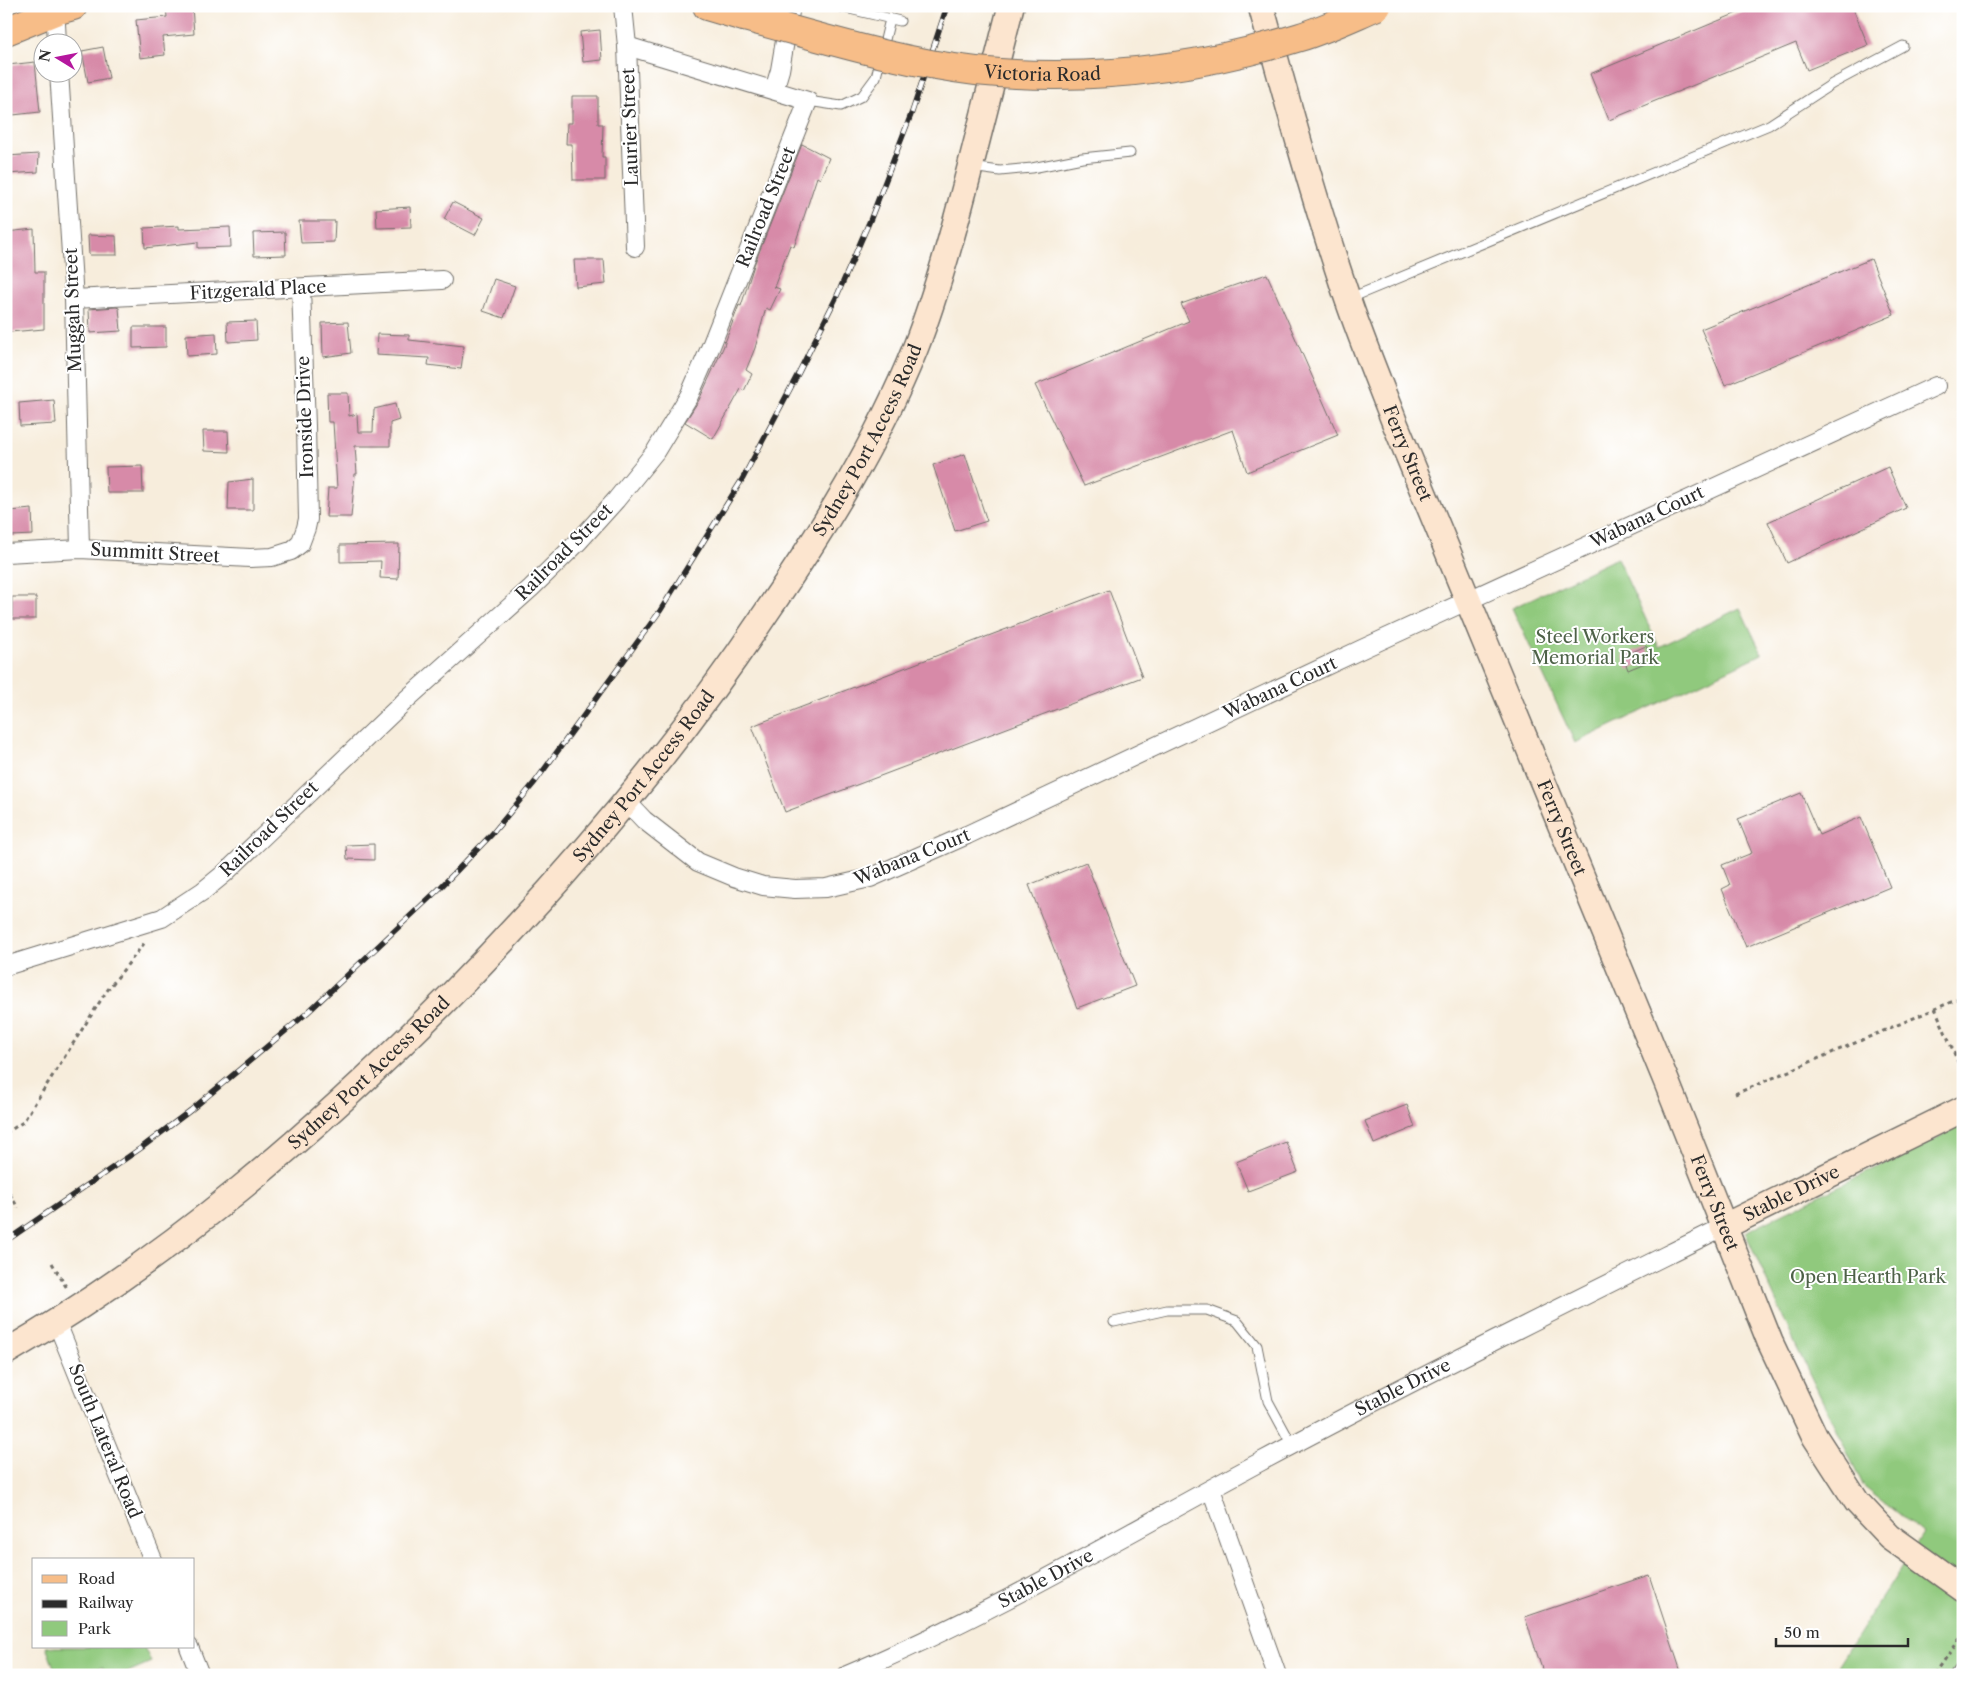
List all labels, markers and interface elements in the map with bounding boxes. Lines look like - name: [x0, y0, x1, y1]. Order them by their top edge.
- north arrow: [32, 32, 82, 82]
- text: N: [35, 48, 55, 63]
- street label: Victoria Road: [982, 61, 1102, 86]
- street label: Laurier Street: [617, 67, 643, 187]
- street label: Railroad Street: [732, 143, 800, 271]
- street label: Muggah Street: [60, 247, 86, 373]
- street label: Fitzgerald Place: [189, 275, 327, 305]
- street label: Sydney Port Access Road: [808, 341, 927, 540]
- street label: Ironside Drive: [292, 355, 318, 479]
- street label: Ferry Street: [1378, 402, 1437, 505]
- street label: Wabana Court: [1586, 481, 1708, 553]
- street label: Railroad Street: [511, 498, 618, 605]
- street label: Summitt Street: [90, 539, 221, 567]
- park label: Steel Workers Memorial Park: [1531, 626, 1660, 669]
- street label: Wabana Court: [1219, 652, 1341, 724]
- street label: Sydney Port Access Road: [568, 686, 719, 867]
- street label: Railroad Street: [215, 776, 323, 881]
- street label: Ferry Street: [1532, 777, 1591, 879]
- street label: Wabana Court: [850, 823, 974, 891]
- street label: Sydney Port Access Road: [284, 992, 455, 1154]
- street label: Ferry Street: [1686, 1151, 1744, 1255]
- street label: Stable Drive: [1739, 1161, 1843, 1226]
- park label: Open Hearth Park: [1790, 1266, 1948, 1288]
- street label: Stable Drive: [1351, 1354, 1454, 1421]
- street label: South Lateral Road: [64, 1361, 146, 1522]
- street label: Stable Drive: [995, 1544, 1097, 1613]
- legend: [32, 1558, 195, 1648]
- text: Road: [78, 1569, 115, 1588]
- text: Railway: [78, 1593, 134, 1612]
- scale bar: [1776, 1616, 1909, 1648]
- text: Park: [78, 1619, 112, 1638]
- text: 50 m: [1784, 1623, 1820, 1642]

